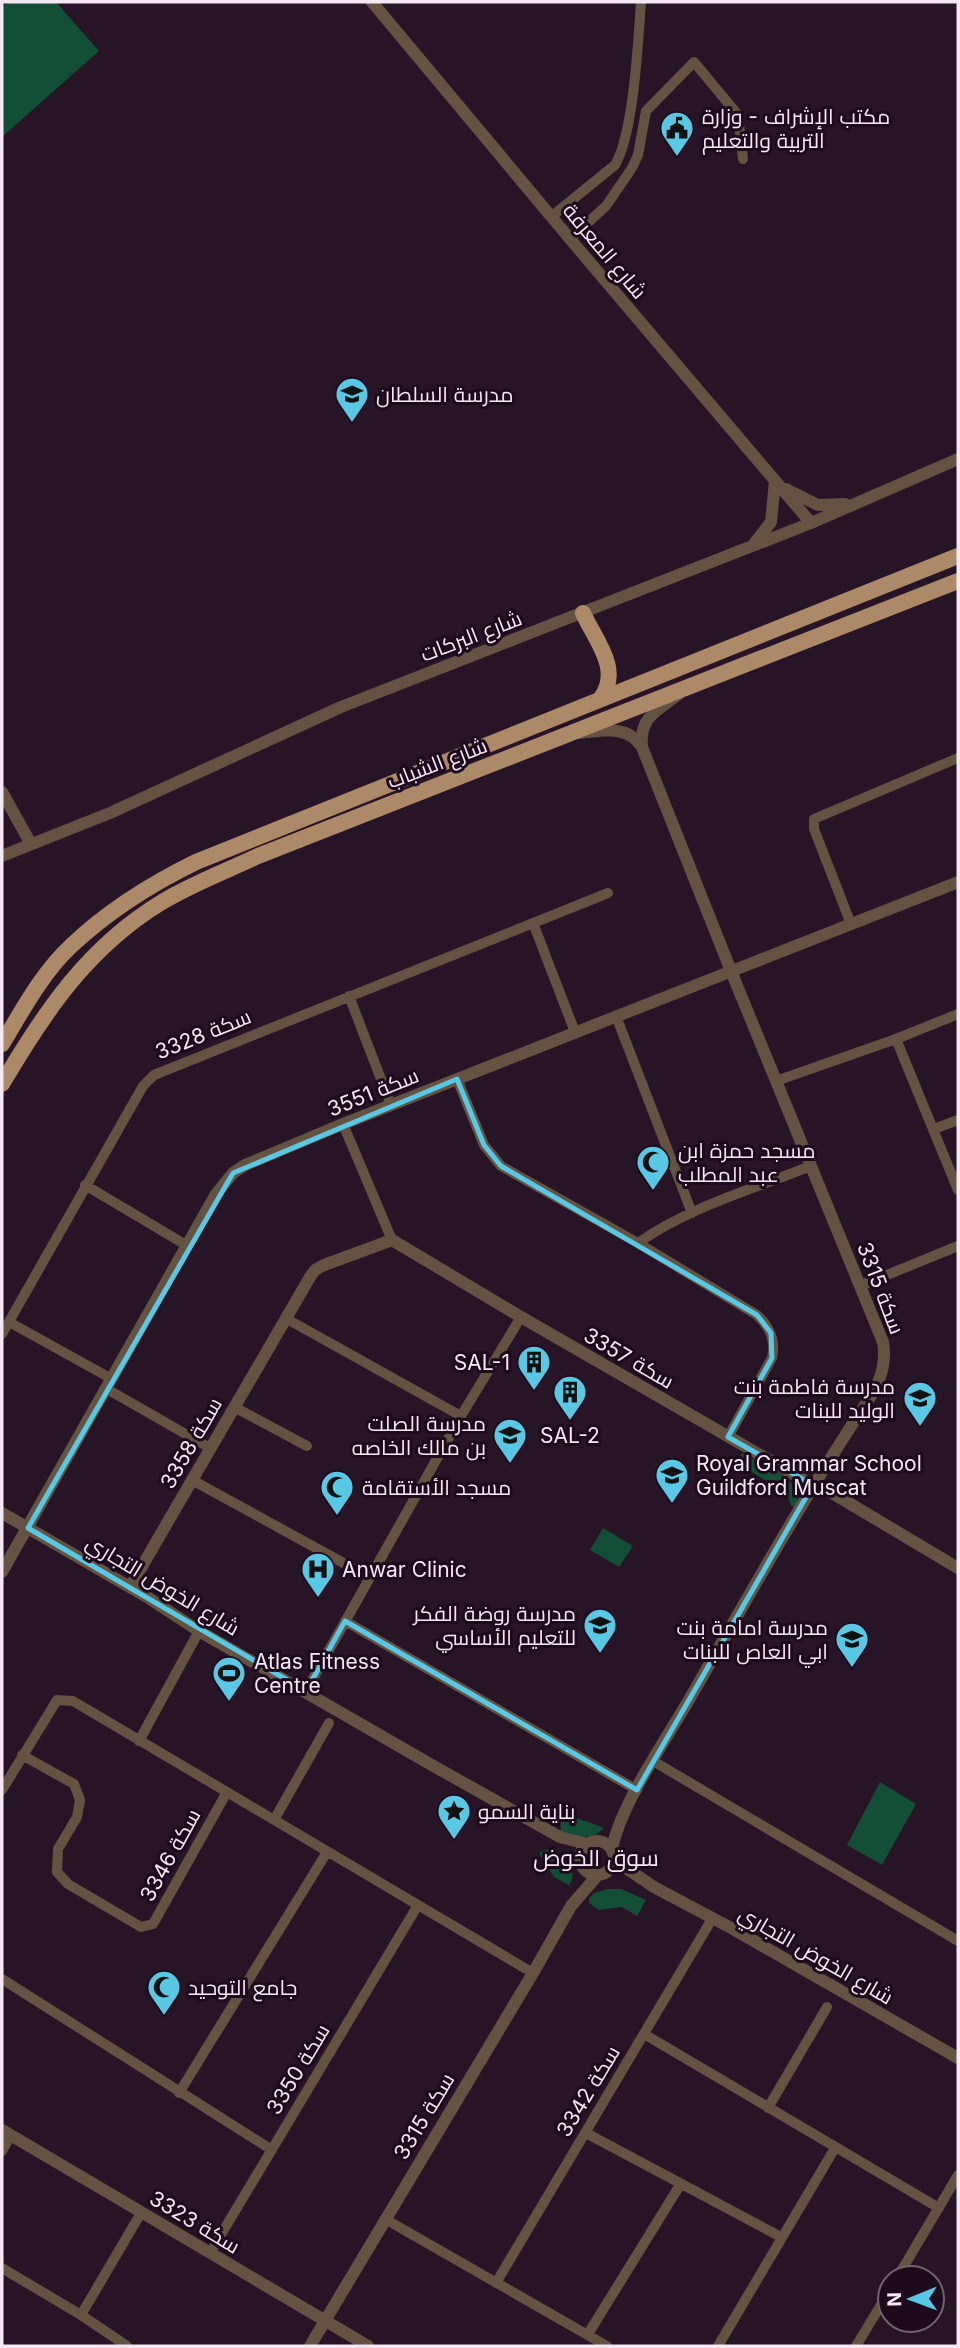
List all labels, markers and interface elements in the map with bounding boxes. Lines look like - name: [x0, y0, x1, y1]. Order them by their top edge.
- place label: مكتب الإشراف - وزارة التربية والتعليم: [702, 104, 890, 155]
- public building icon: مكتب الإشراف - وزارة التربية والتعليم: [658, 109, 696, 158]
- street label: شارع المعرفة: [556, 198, 652, 305]
- school or university icon: مدرسة السلطان: [333, 375, 371, 424]
- place label: مدرسة السلطان: [376, 382, 514, 408]
- street label: شارع البركات: [417, 605, 526, 669]
- street label: شارع الشباب: [383, 733, 491, 795]
- street label: سكة 3328: [152, 1003, 254, 1065]
- street label: سكة 3551: [324, 1062, 422, 1122]
- place label: مسجد حمزة ابن عبد المطلب: [678, 1138, 816, 1187]
- mosque icon: مسجد حمزة ابن عبد المطلب: [634, 1143, 672, 1192]
- street label: سكة 3315: [852, 1238, 910, 1338]
- street label: سكة 3357: [580, 1322, 678, 1394]
- building icon: SAL-1: [515, 1343, 553, 1392]
- place label: SAL-1: [454, 1350, 510, 1375]
- building icon: SAL-2: [551, 1373, 589, 1422]
- place label: مدرسة فاطمة بنت الوليد للبنات: [734, 1374, 895, 1423]
- school or university icon: مدرسة فاطمة بنت الوليد للبنات: [901, 1379, 939, 1428]
- street label: سكة 3358: [155, 1393, 227, 1493]
- place label: مدرسة الصلت بن مالك الخاصه: [352, 1411, 486, 1461]
- school or university icon: مدرسة الصلت بن مالك الخاصه: [491, 1416, 529, 1465]
- place label: SAL-2: [540, 1423, 600, 1448]
- place label: Royal Grammar School Guildford Muscat: [696, 1451, 922, 1500]
- school or university icon: Royal Grammar School Guildford Muscat: [653, 1456, 691, 1505]
- mosque icon: مسجد الأستقامة: [318, 1468, 356, 1517]
- place label: مسجد الأستقامة: [362, 1475, 511, 1500]
- street label: شارع الخوض التجاري: [80, 1529, 244, 1644]
- hospital icon: Anwar Clinic: [299, 1550, 337, 1599]
- place label: Anwar Clinic: [342, 1557, 467, 1582]
- place label: مدرسة روضة الفكر للتعليم الأساسي: [412, 1601, 576, 1653]
- school or university icon: مدرسة روضة الفكر للتعليم الأساسي: [581, 1606, 619, 1655]
- place label: مدرسة امامة بنت ابي العاص للبنات: [677, 1615, 828, 1668]
- school or university icon: مدرسة امامة بنت ابي العاص للبنات: [833, 1620, 871, 1669]
- place label: Atlas Fitness Centre: [254, 1649, 380, 1698]
- sports icon: Atlas Fitness Centre: [210, 1654, 248, 1703]
- place icon: بناية السمو: [435, 1792, 473, 1841]
- place label: بناية السمو: [478, 1799, 575, 1824]
- street label: سكة 3346: [134, 1804, 206, 1906]
- district label: سوق الخوض: [533, 1844, 659, 1872]
- street label: شارع الخوض التجاري: [732, 1901, 898, 2013]
- mosque icon: جامع التوحيد: [145, 1968, 183, 2017]
- place label: جامع التوحيد: [188, 1975, 297, 2002]
- street label: سكة 3350: [261, 2019, 335, 2119]
- street label: سكة 3342: [551, 2041, 625, 2141]
- street label: سكة 3315: [388, 2068, 460, 2164]
- street label: سكة 3323: [145, 2185, 245, 2259]
- north arrow: [876, 2264, 946, 2334]
- text: N: [883, 2292, 906, 2307]

